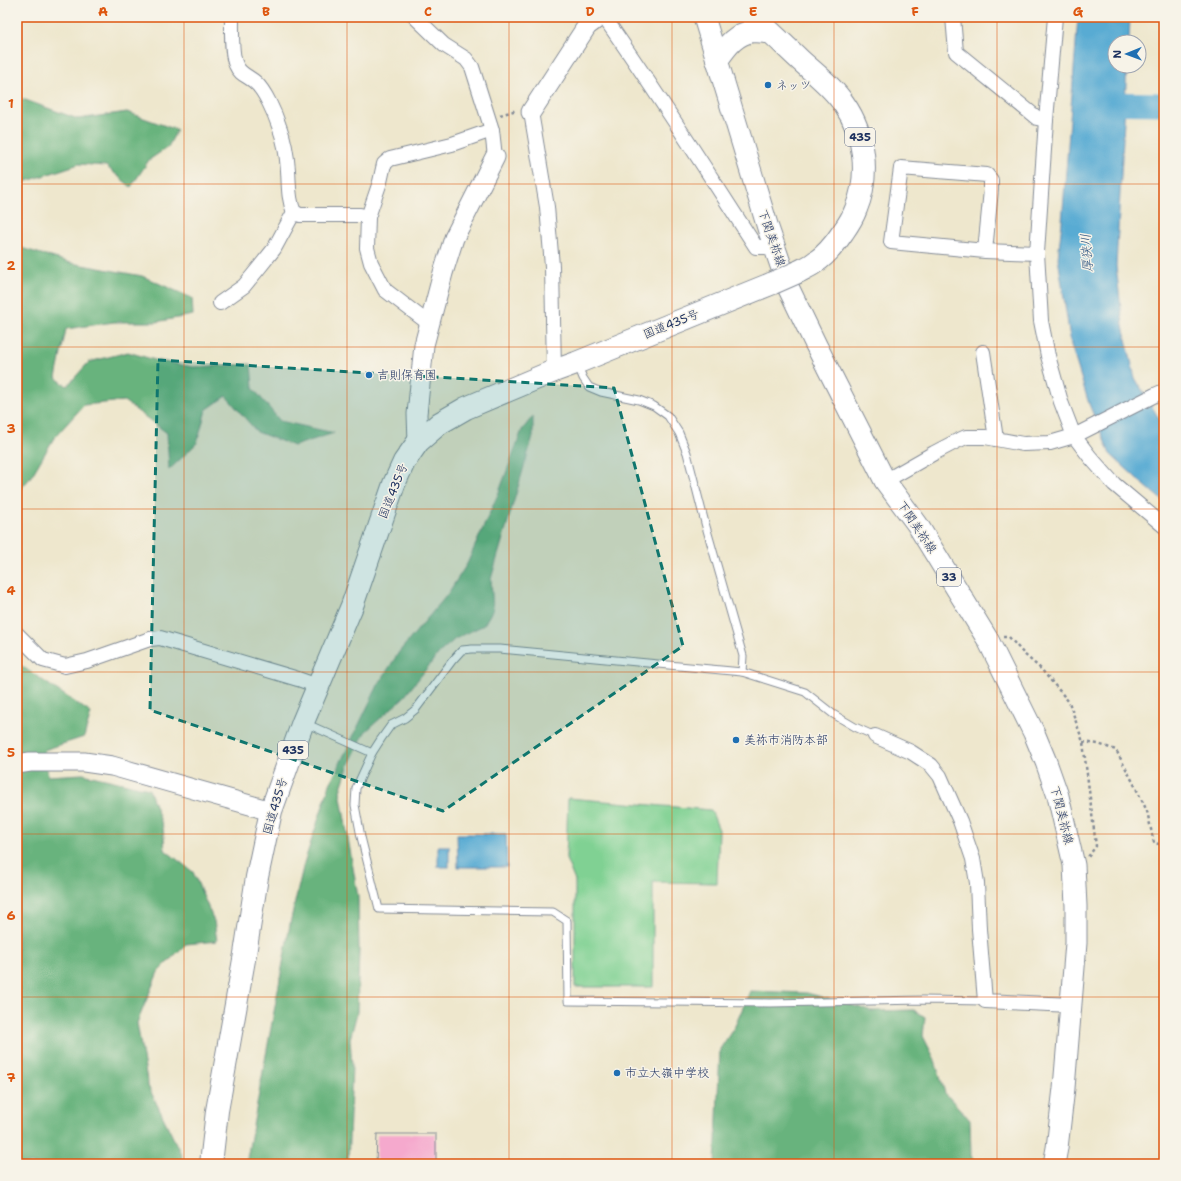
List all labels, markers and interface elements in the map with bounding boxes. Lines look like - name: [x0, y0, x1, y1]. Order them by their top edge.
- text: A: [98, 3, 108, 20]
- text: B: [262, 3, 270, 20]
- text: C: [424, 3, 432, 20]
- text: D: [585, 3, 595, 20]
- text: E: [749, 3, 758, 20]
- text: F: [911, 3, 919, 20]
- text: G: [1073, 3, 1084, 20]
- north arrow: [1107, 34, 1147, 74]
- text: N: [1110, 49, 1125, 59]
- place label: ネッツ: [776, 77, 812, 93]
- marker: ネッツ: [763, 80, 773, 90]
- text: 1: [8, 95, 14, 112]
- road number: 435: [845, 128, 875, 146]
- street label: 下関美祢線: [755, 207, 789, 269]
- water label: 厚狭川: [1077, 233, 1096, 273]
- text: 2: [6, 257, 16, 274]
- street label: 国道435号: [641, 306, 701, 342]
- place label: 吉則保育園: [377, 367, 437, 383]
- marker: 吉則保育園: [364, 370, 374, 380]
- text: 3: [6, 420, 16, 437]
- street label: 国道435号: [375, 461, 411, 521]
- street label: 下関美祢線: [894, 498, 940, 556]
- road number: 33: [937, 568, 961, 586]
- text: 4: [6, 582, 16, 599]
- place label: 美祢市消防本部: [744, 732, 828, 748]
- marker: 美祢市消防本部: [731, 735, 741, 745]
- road number: 435: [278, 741, 308, 759]
- text: 5: [7, 744, 15, 761]
- street label: 国道435号: [259, 775, 291, 837]
- street label: 下関美祢線: [1047, 784, 1077, 846]
- text: 6: [6, 907, 16, 924]
- place label: 市立大嶺中学校: [625, 1065, 709, 1081]
- marker: 市立大嶺中学校: [612, 1068, 622, 1078]
- text: 7: [6, 1069, 16, 1086]

